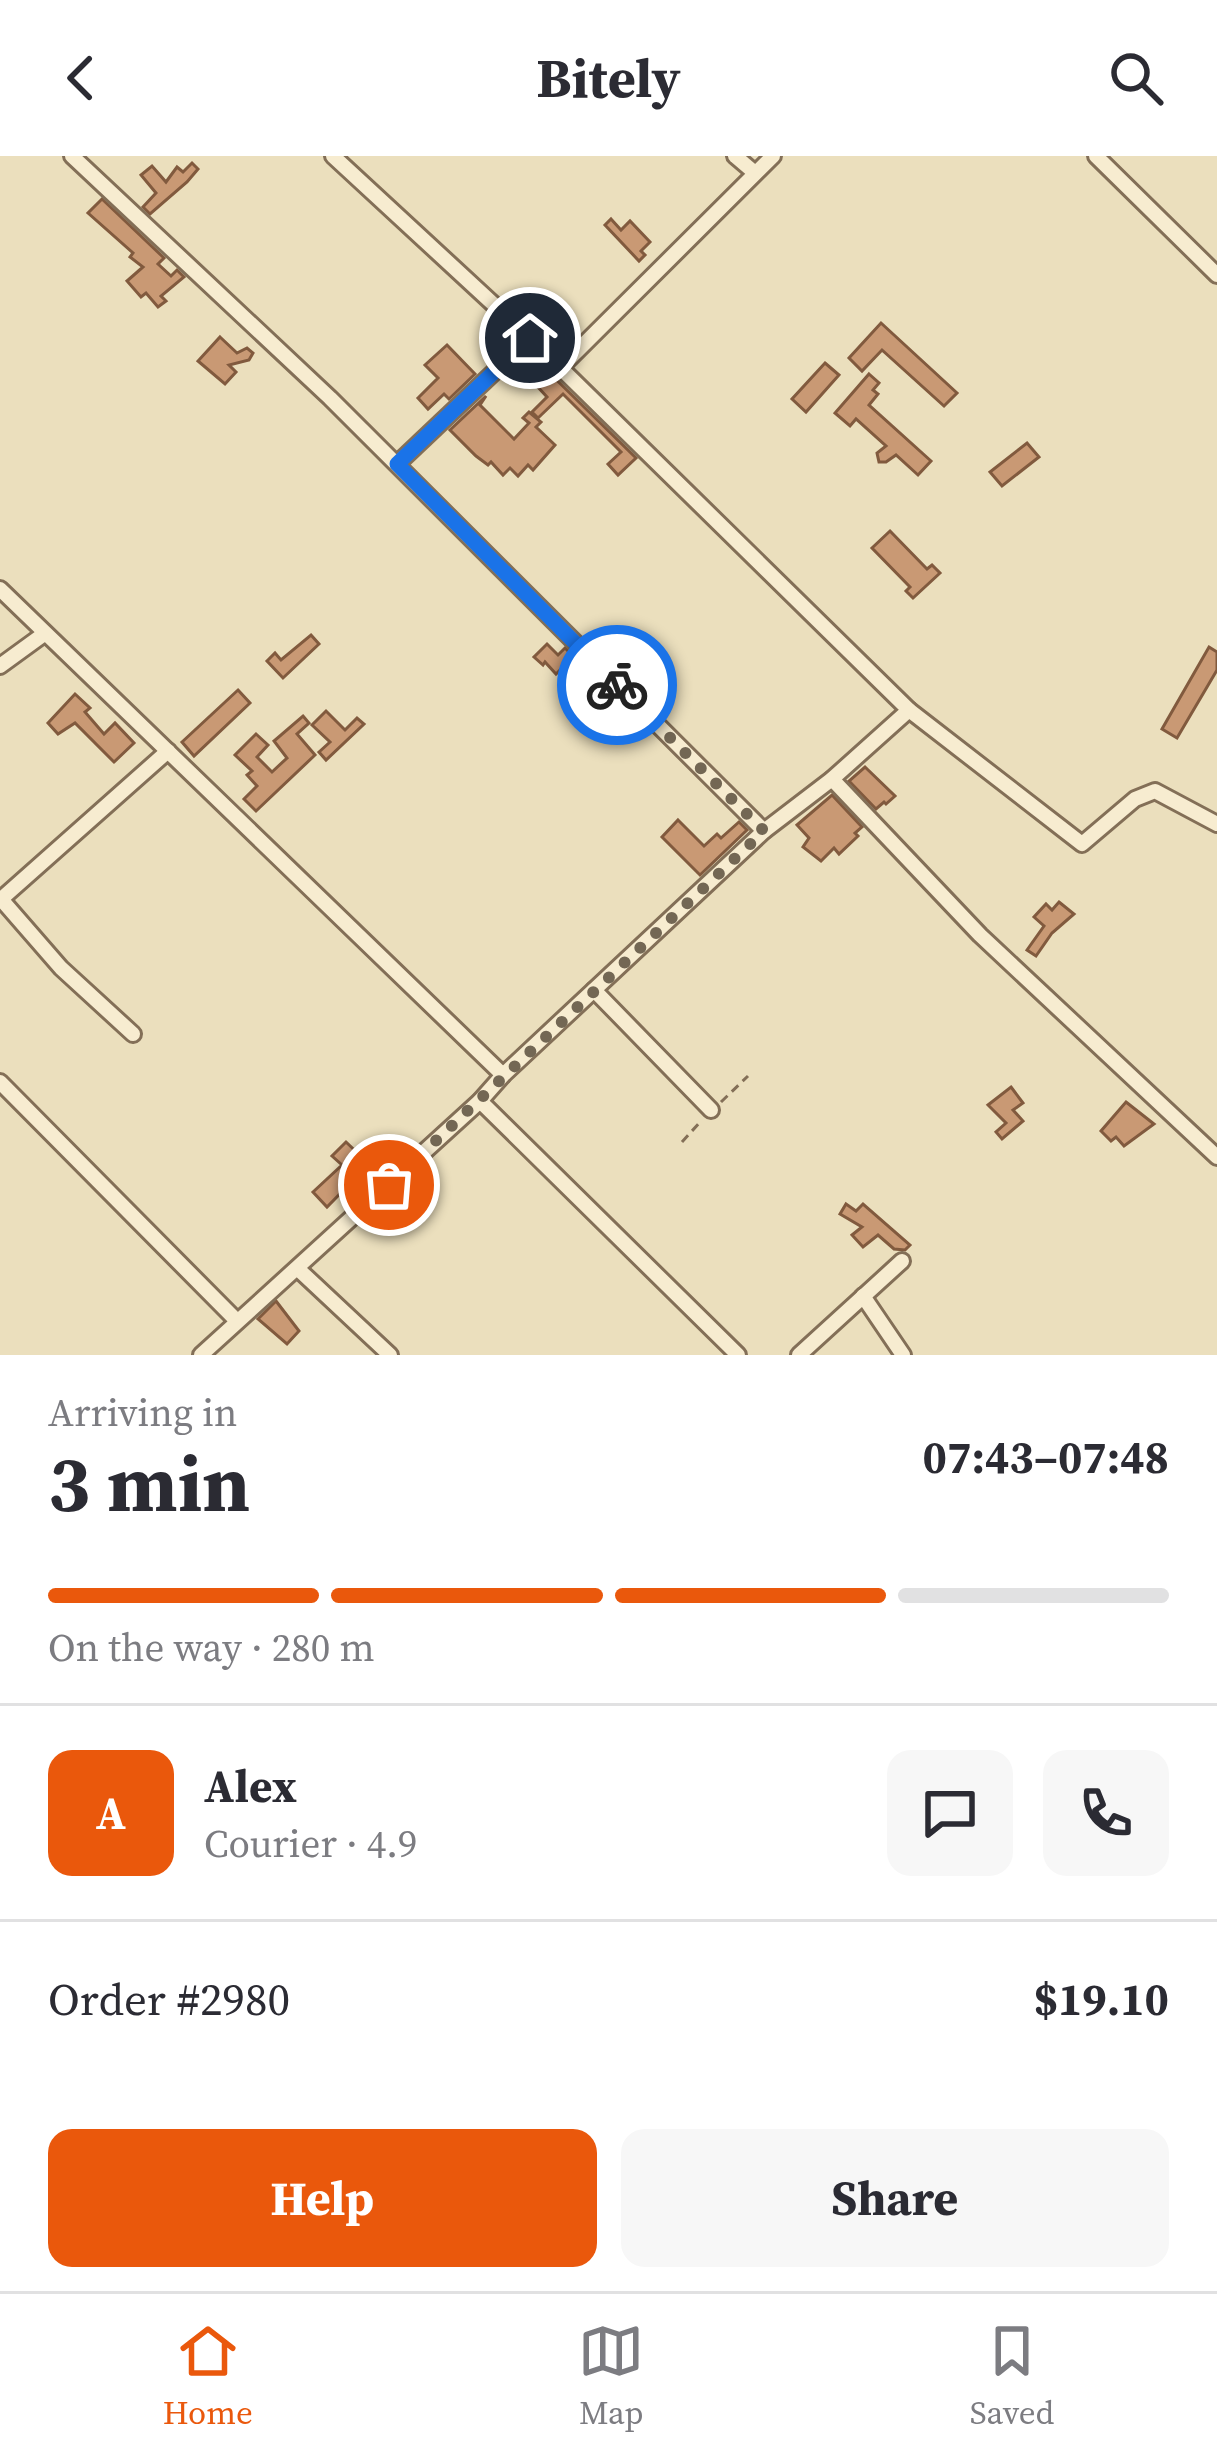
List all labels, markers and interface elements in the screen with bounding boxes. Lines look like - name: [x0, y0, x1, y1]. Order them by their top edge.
- text: Bitely: [536, 41, 681, 115]
- icon: back: [48, 45, 114, 111]
- icon: search: [1103, 45, 1169, 111]
- pin: [479, 287, 581, 389]
- icon: home: [497, 305, 563, 371]
- courier: [557, 625, 677, 745]
- icon: bike: [584, 652, 650, 718]
- pin: [338, 1134, 440, 1236]
- icon: bag: [356, 1152, 422, 1218]
- text: Arriving in: [48, 1386, 237, 1439]
- text: 07:43–07:48: [923, 1426, 1169, 1488]
- text: 3 min: [48, 1430, 250, 1537]
- text: On the way · 280 m: [48, 1621, 375, 1674]
- button: chat: [887, 1750, 1013, 1876]
- button: phone: [1043, 1750, 1169, 1876]
- text: Alex: [204, 1755, 297, 1817]
- text: A: [96, 1782, 126, 1844]
- text: Courier · 4.9: [204, 1817, 417, 1870]
- text: Order #2980: [48, 1968, 290, 2030]
- text: $19.10: [1034, 1968, 1169, 2030]
- button: Help: [48, 2129, 597, 2267]
- button: Share: [621, 2129, 1169, 2267]
- tab: Home: [163, 2318, 253, 2435]
- tab: Map: [578, 2318, 644, 2435]
- tab: Saved: [970, 2318, 1054, 2435]

